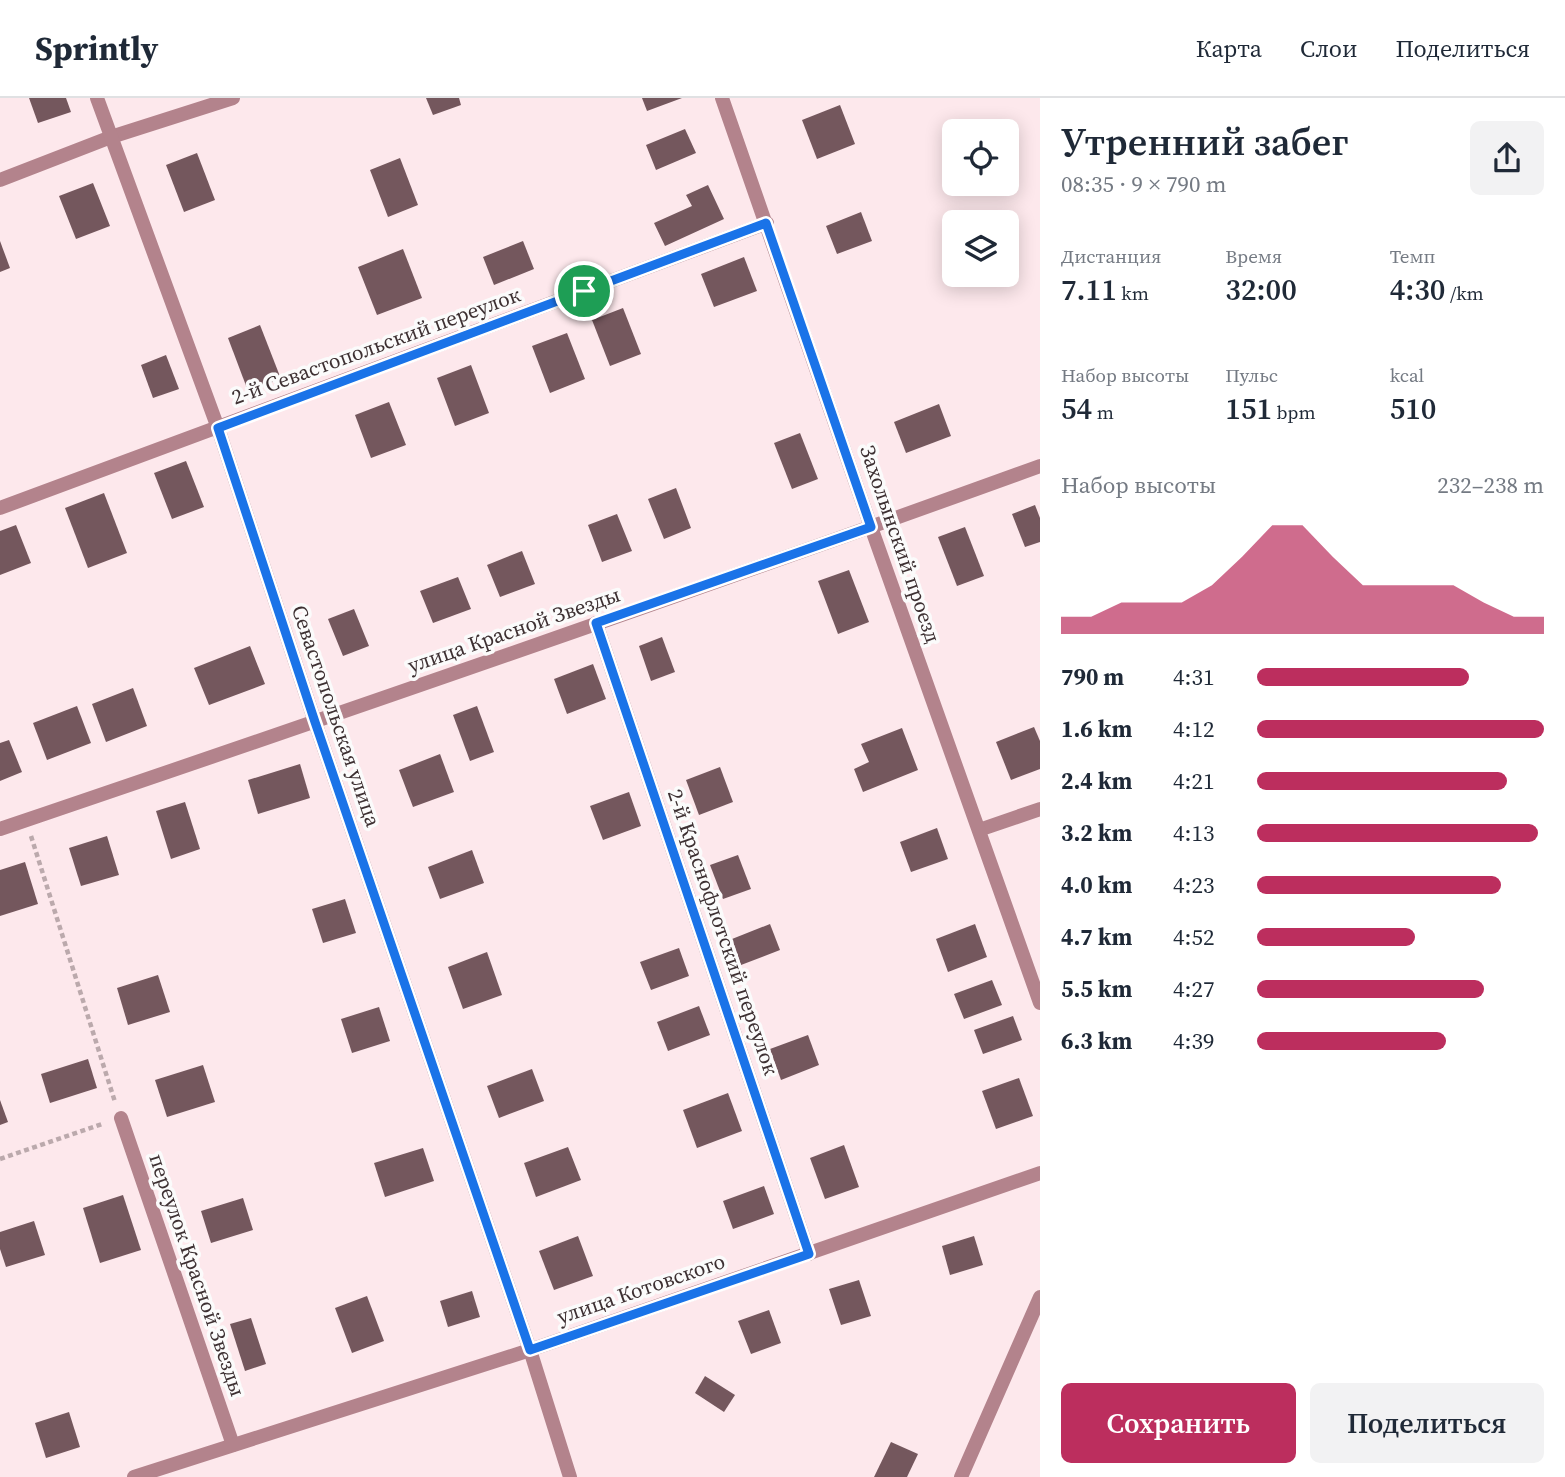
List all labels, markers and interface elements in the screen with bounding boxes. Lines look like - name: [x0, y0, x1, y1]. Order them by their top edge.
- text: Sprintly: [35, 26, 158, 71]
- text: Карта: [1196, 32, 1262, 65]
- text: Слои: [1300, 32, 1357, 65]
- text: Поделиться: [1395, 32, 1530, 65]
- text: Утренний забег: [1061, 116, 1348, 168]
- map controls: [942, 119, 1019, 287]
- button: locate: [942, 119, 1019, 196]
- button: share: [1470, 121, 1544, 195]
- text: 08:35 · 9 × 790 m: [1061, 168, 1227, 200]
- button: layers: [942, 210, 1019, 287]
- text: Дистанция: [1061, 243, 1161, 269]
- text: Время: [1225, 243, 1282, 269]
- text: Темп: [1390, 243, 1435, 269]
- pin: [554, 261, 614, 321]
- text: 7.11: [1061, 269, 1117, 310]
- text: 32:00: [1225, 269, 1297, 310]
- text: 4:30: [1390, 269, 1445, 310]
- icon: arrive: [565, 272, 603, 310]
- street label: 2-й Севастопольский переулок: [227, 280, 525, 411]
- text: km: [1117, 280, 1149, 306]
- text: /km: [1445, 280, 1484, 306]
- text: Набор высоты: [1061, 362, 1189, 388]
- text: Пульс: [1225, 362, 1278, 388]
- text: kcal: [1390, 362, 1424, 388]
- text: 54: [1061, 388, 1092, 429]
- text: 151: [1225, 388, 1272, 429]
- text: 510: [1390, 388, 1436, 429]
- text: m: [1092, 399, 1114, 425]
- text: bpm: [1272, 399, 1316, 425]
- street label: Захолынский проезд: [853, 441, 948, 647]
- text: Набор высоты: [1061, 469, 1216, 501]
- text: 232–238 m: [1437, 469, 1544, 501]
- street label: улица Красной Звезды: [404, 579, 624, 680]
- street label: Севастопольская улица: [285, 601, 388, 831]
- text: 790 m: [1061, 661, 1124, 693]
- text: 4:31: [1173, 661, 1214, 693]
- text: 1.6 km: [1061, 713, 1132, 745]
- text: 4:12: [1173, 713, 1214, 745]
- text: 2.4 km: [1061, 765, 1132, 797]
- text: 4:21: [1173, 765, 1214, 797]
- street label: 2-й Краснофлотский переулок: [661, 785, 786, 1079]
- text: 3.2 km: [1061, 817, 1132, 849]
- text: 4:13: [1173, 817, 1214, 849]
- text: 4.0 km: [1061, 869, 1132, 901]
- text: 4:23: [1173, 869, 1214, 901]
- text: 4.7 km: [1061, 921, 1132, 953]
- text: 4:52: [1173, 921, 1214, 953]
- text: 5.5 km: [1061, 973, 1132, 1005]
- text: 4:27: [1173, 973, 1214, 1005]
- text: 6.3 km: [1061, 1025, 1132, 1057]
- text: 4:39: [1173, 1025, 1214, 1057]
- street label: переулок Красной Звезды: [142, 1150, 253, 1400]
- street label: улица Котовского: [553, 1246, 729, 1331]
- button: Сохранить: [1061, 1383, 1296, 1463]
- button: Поделиться: [1310, 1383, 1544, 1463]

